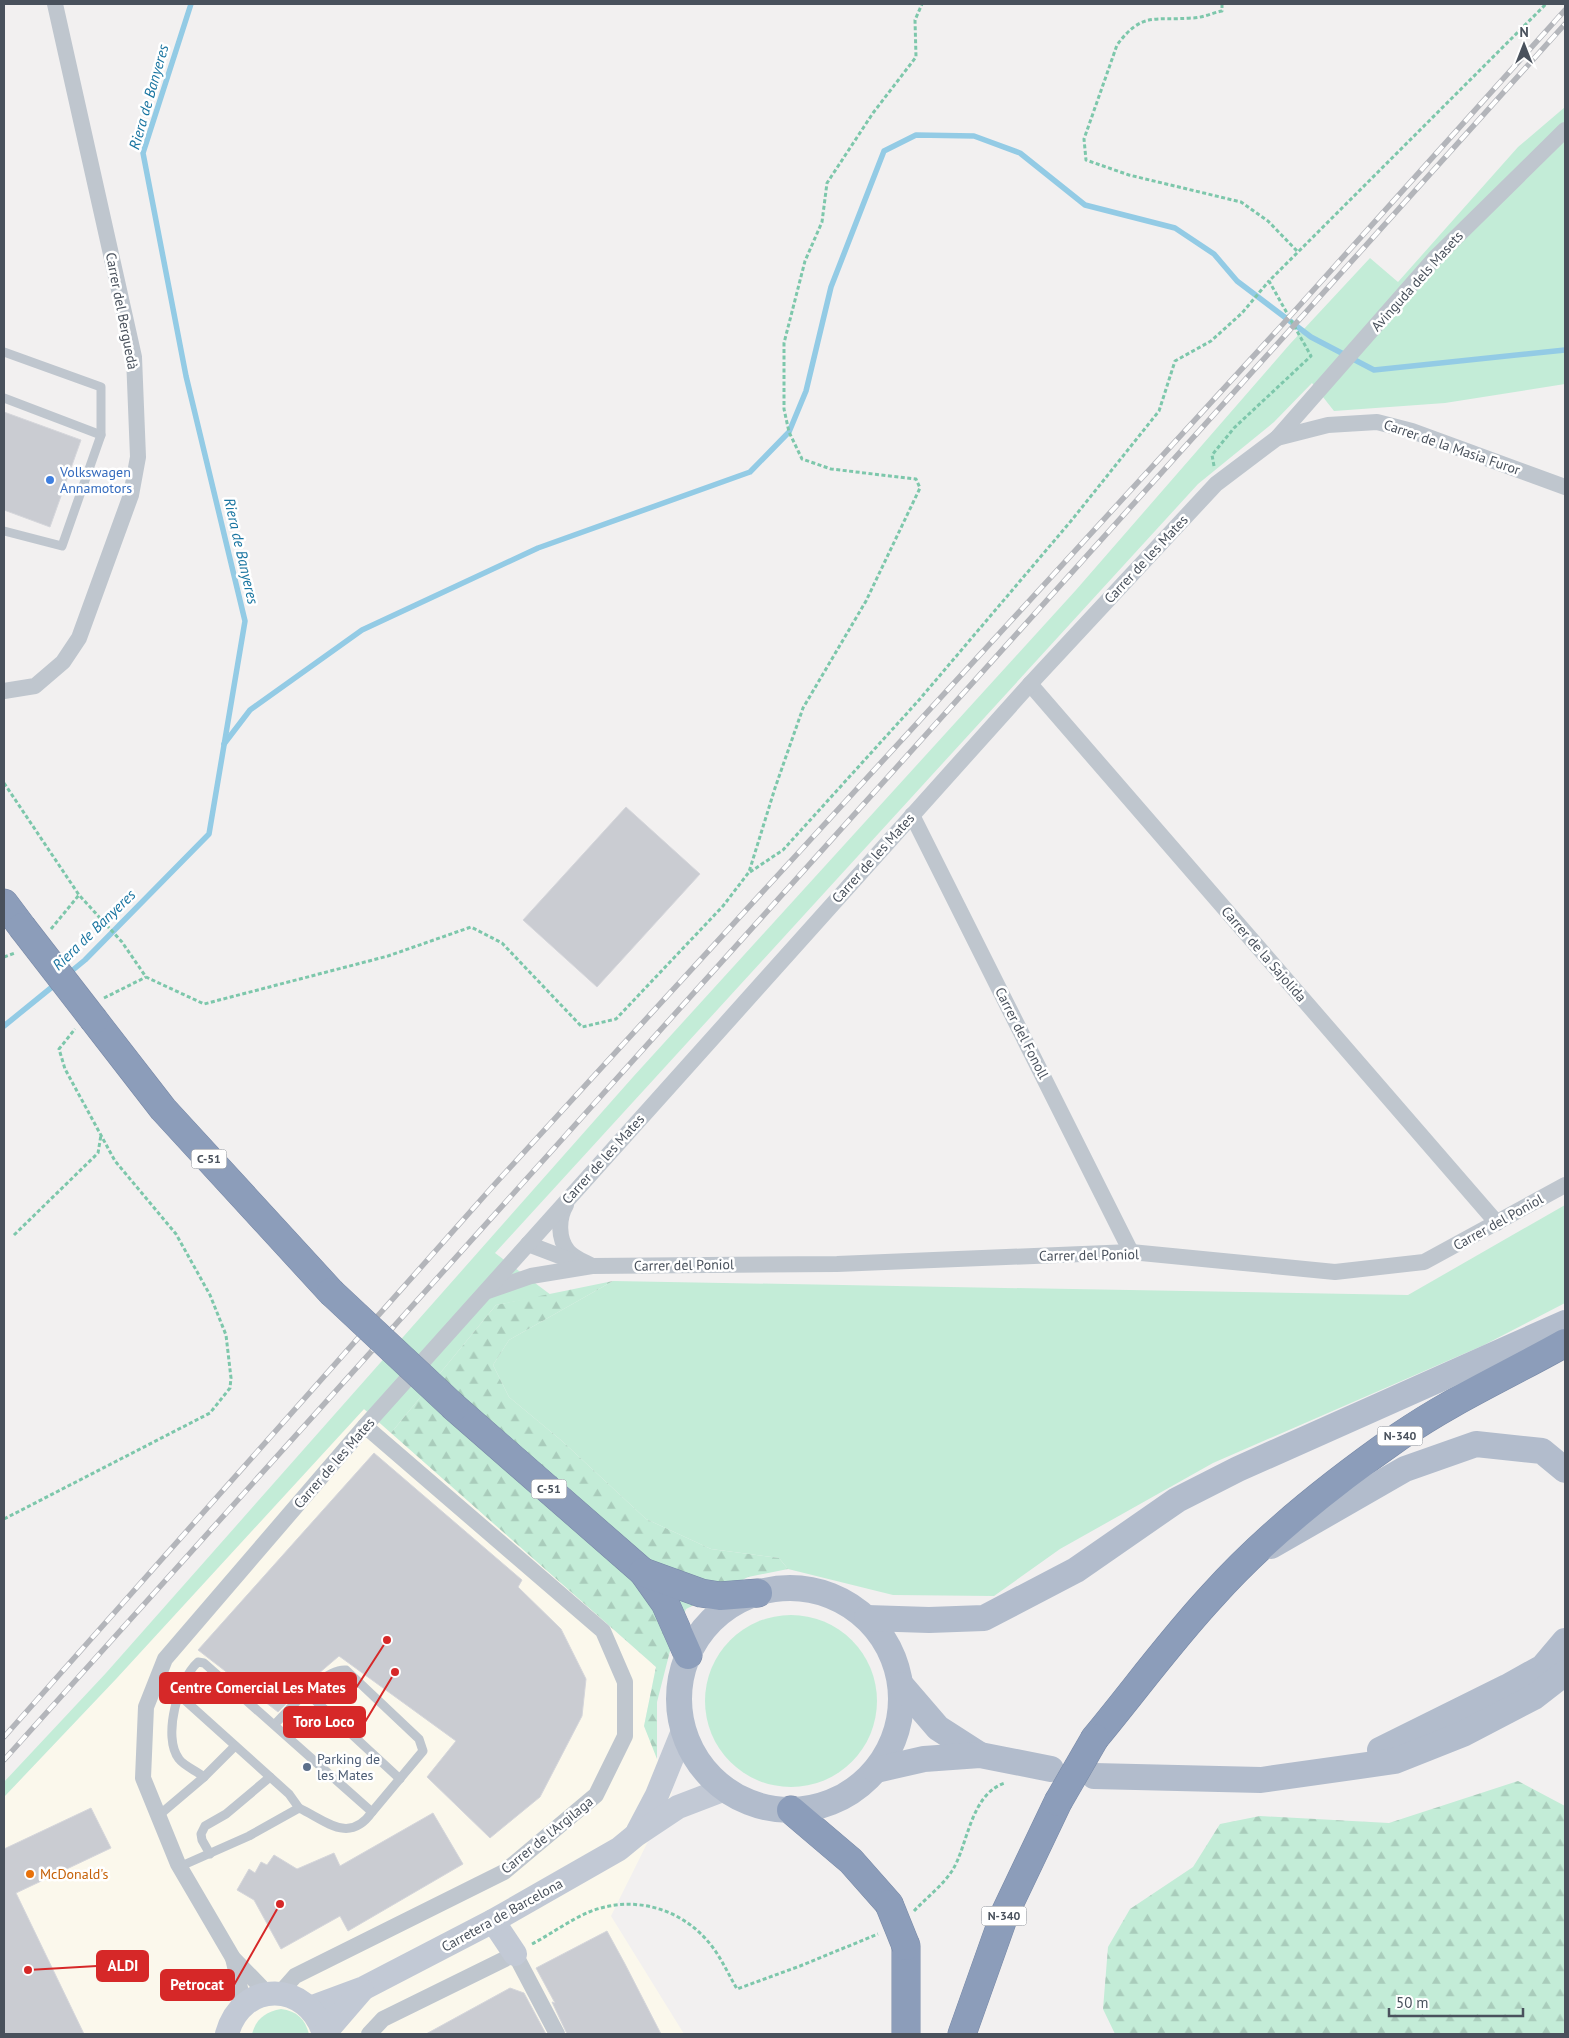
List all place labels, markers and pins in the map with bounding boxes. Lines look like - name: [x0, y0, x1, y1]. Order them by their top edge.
- place label: Volkswagen Annamotors: [59, 463, 132, 497]
- marker: Volkswagen Annamotors: [44, 474, 56, 486]
- callout: Centre Comercial Les Mates: [160, 1673, 356, 1703]
- callout: Toro Loco: [284, 1707, 365, 1737]
- place label: Parking de les Mates: [317, 1750, 380, 1784]
- marker: Parking de les Mates: [301, 1761, 313, 1773]
- place label: McDonald's: [40, 1865, 108, 1883]
- marker: McDonald's: [24, 1868, 36, 1880]
- callout: ALDI: [97, 1951, 148, 1981]
- callout: Petrocat: [161, 1970, 234, 2000]

